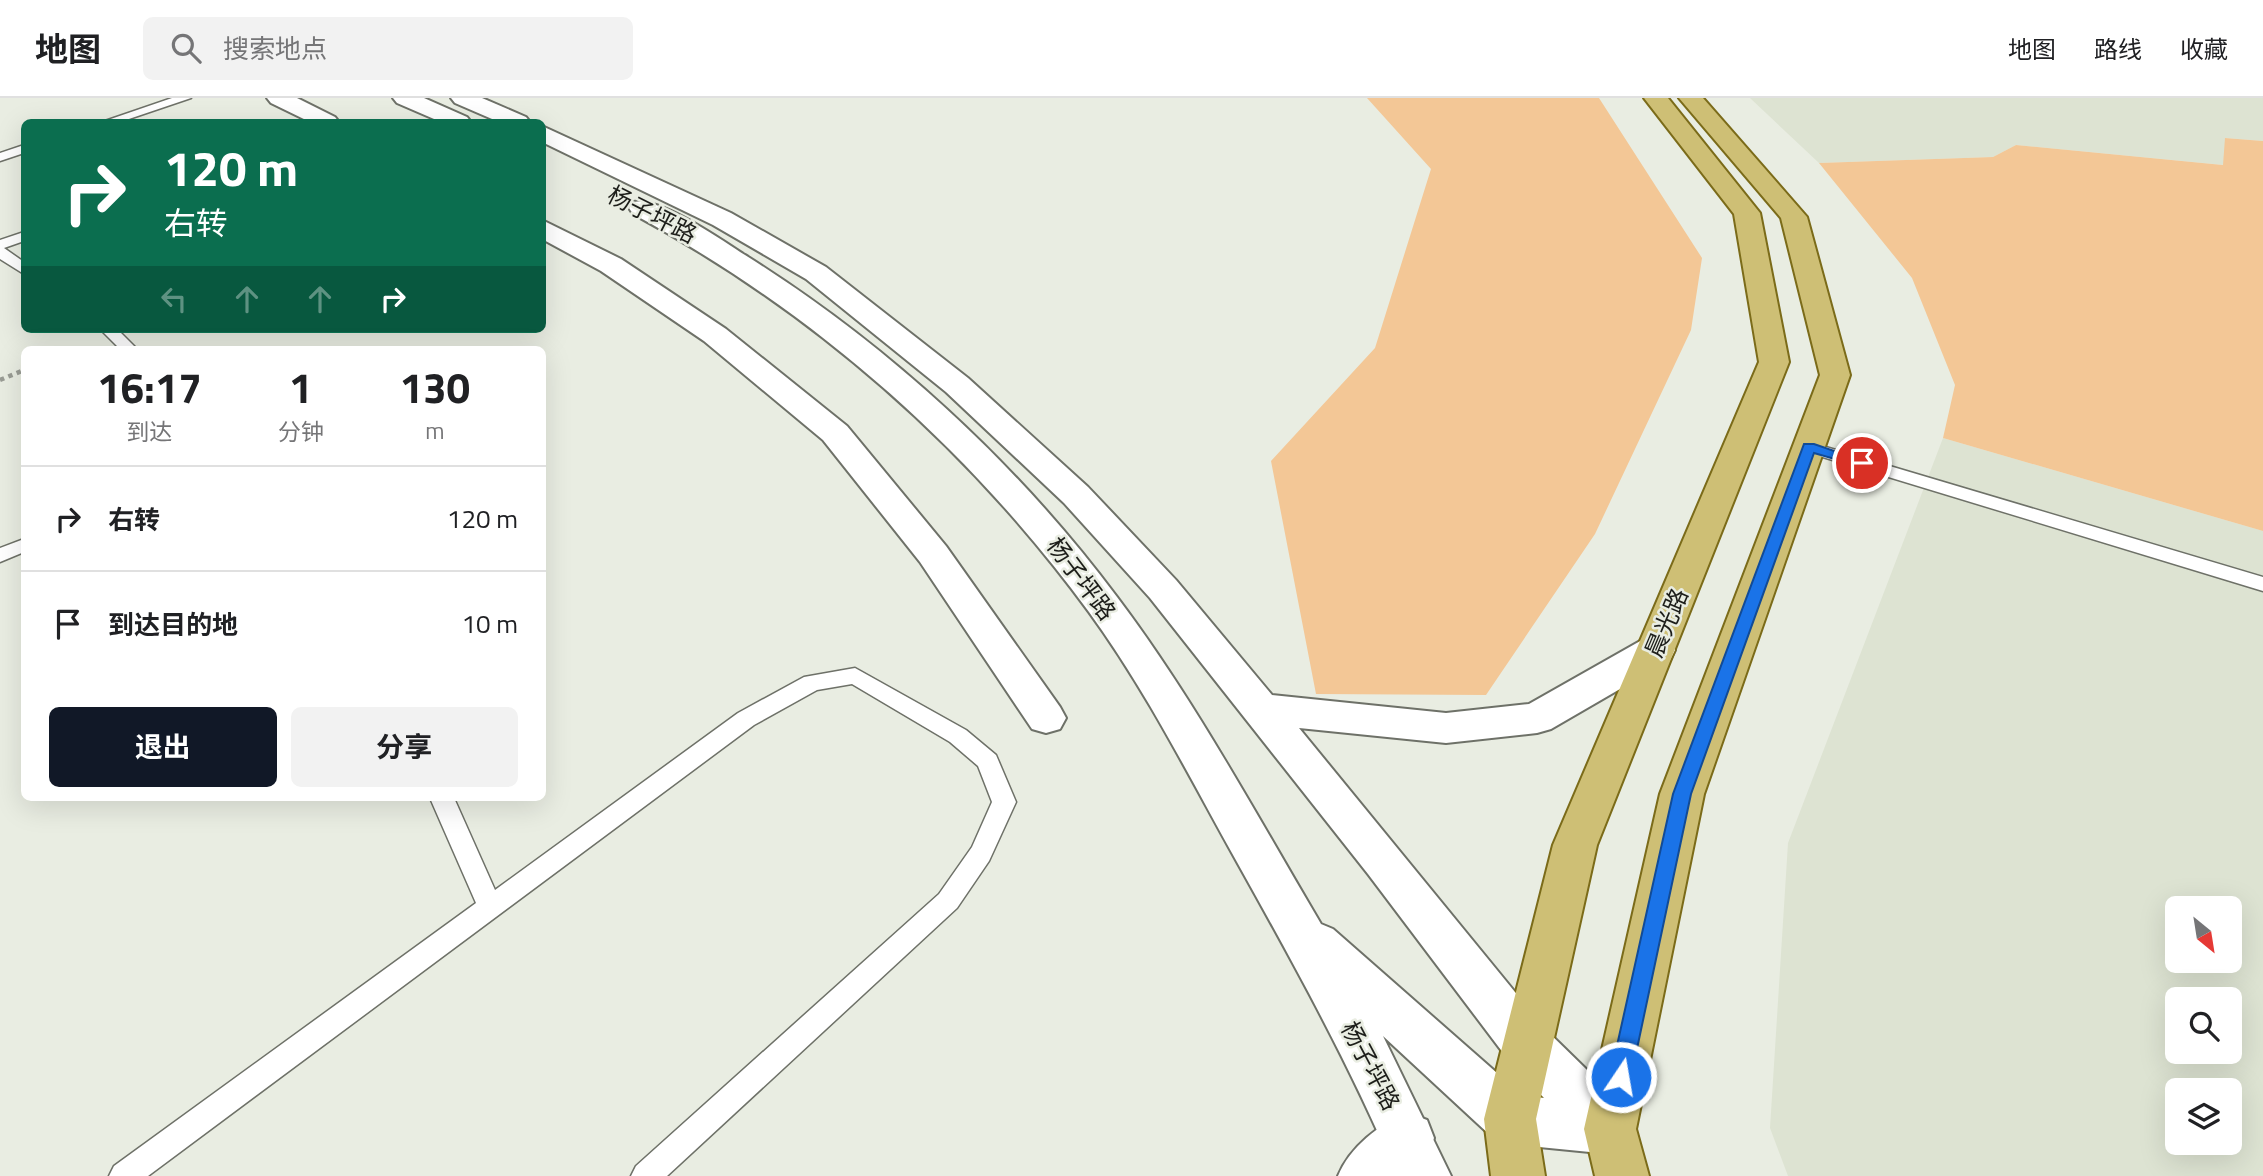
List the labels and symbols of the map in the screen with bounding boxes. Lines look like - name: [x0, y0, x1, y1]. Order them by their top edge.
- street label: 杨子坪路: [602, 176, 703, 252]
- pin: [1832, 433, 1892, 493]
- street label: 杨子坪路: [1039, 529, 1125, 628]
- street label: 晨光路: [1635, 582, 1697, 663]
- north arrow: [2165, 896, 2242, 973]
- street label: 杨子坪路: [1332, 1015, 1409, 1116]
- position arrow: [1584, 1040, 1658, 1114]

